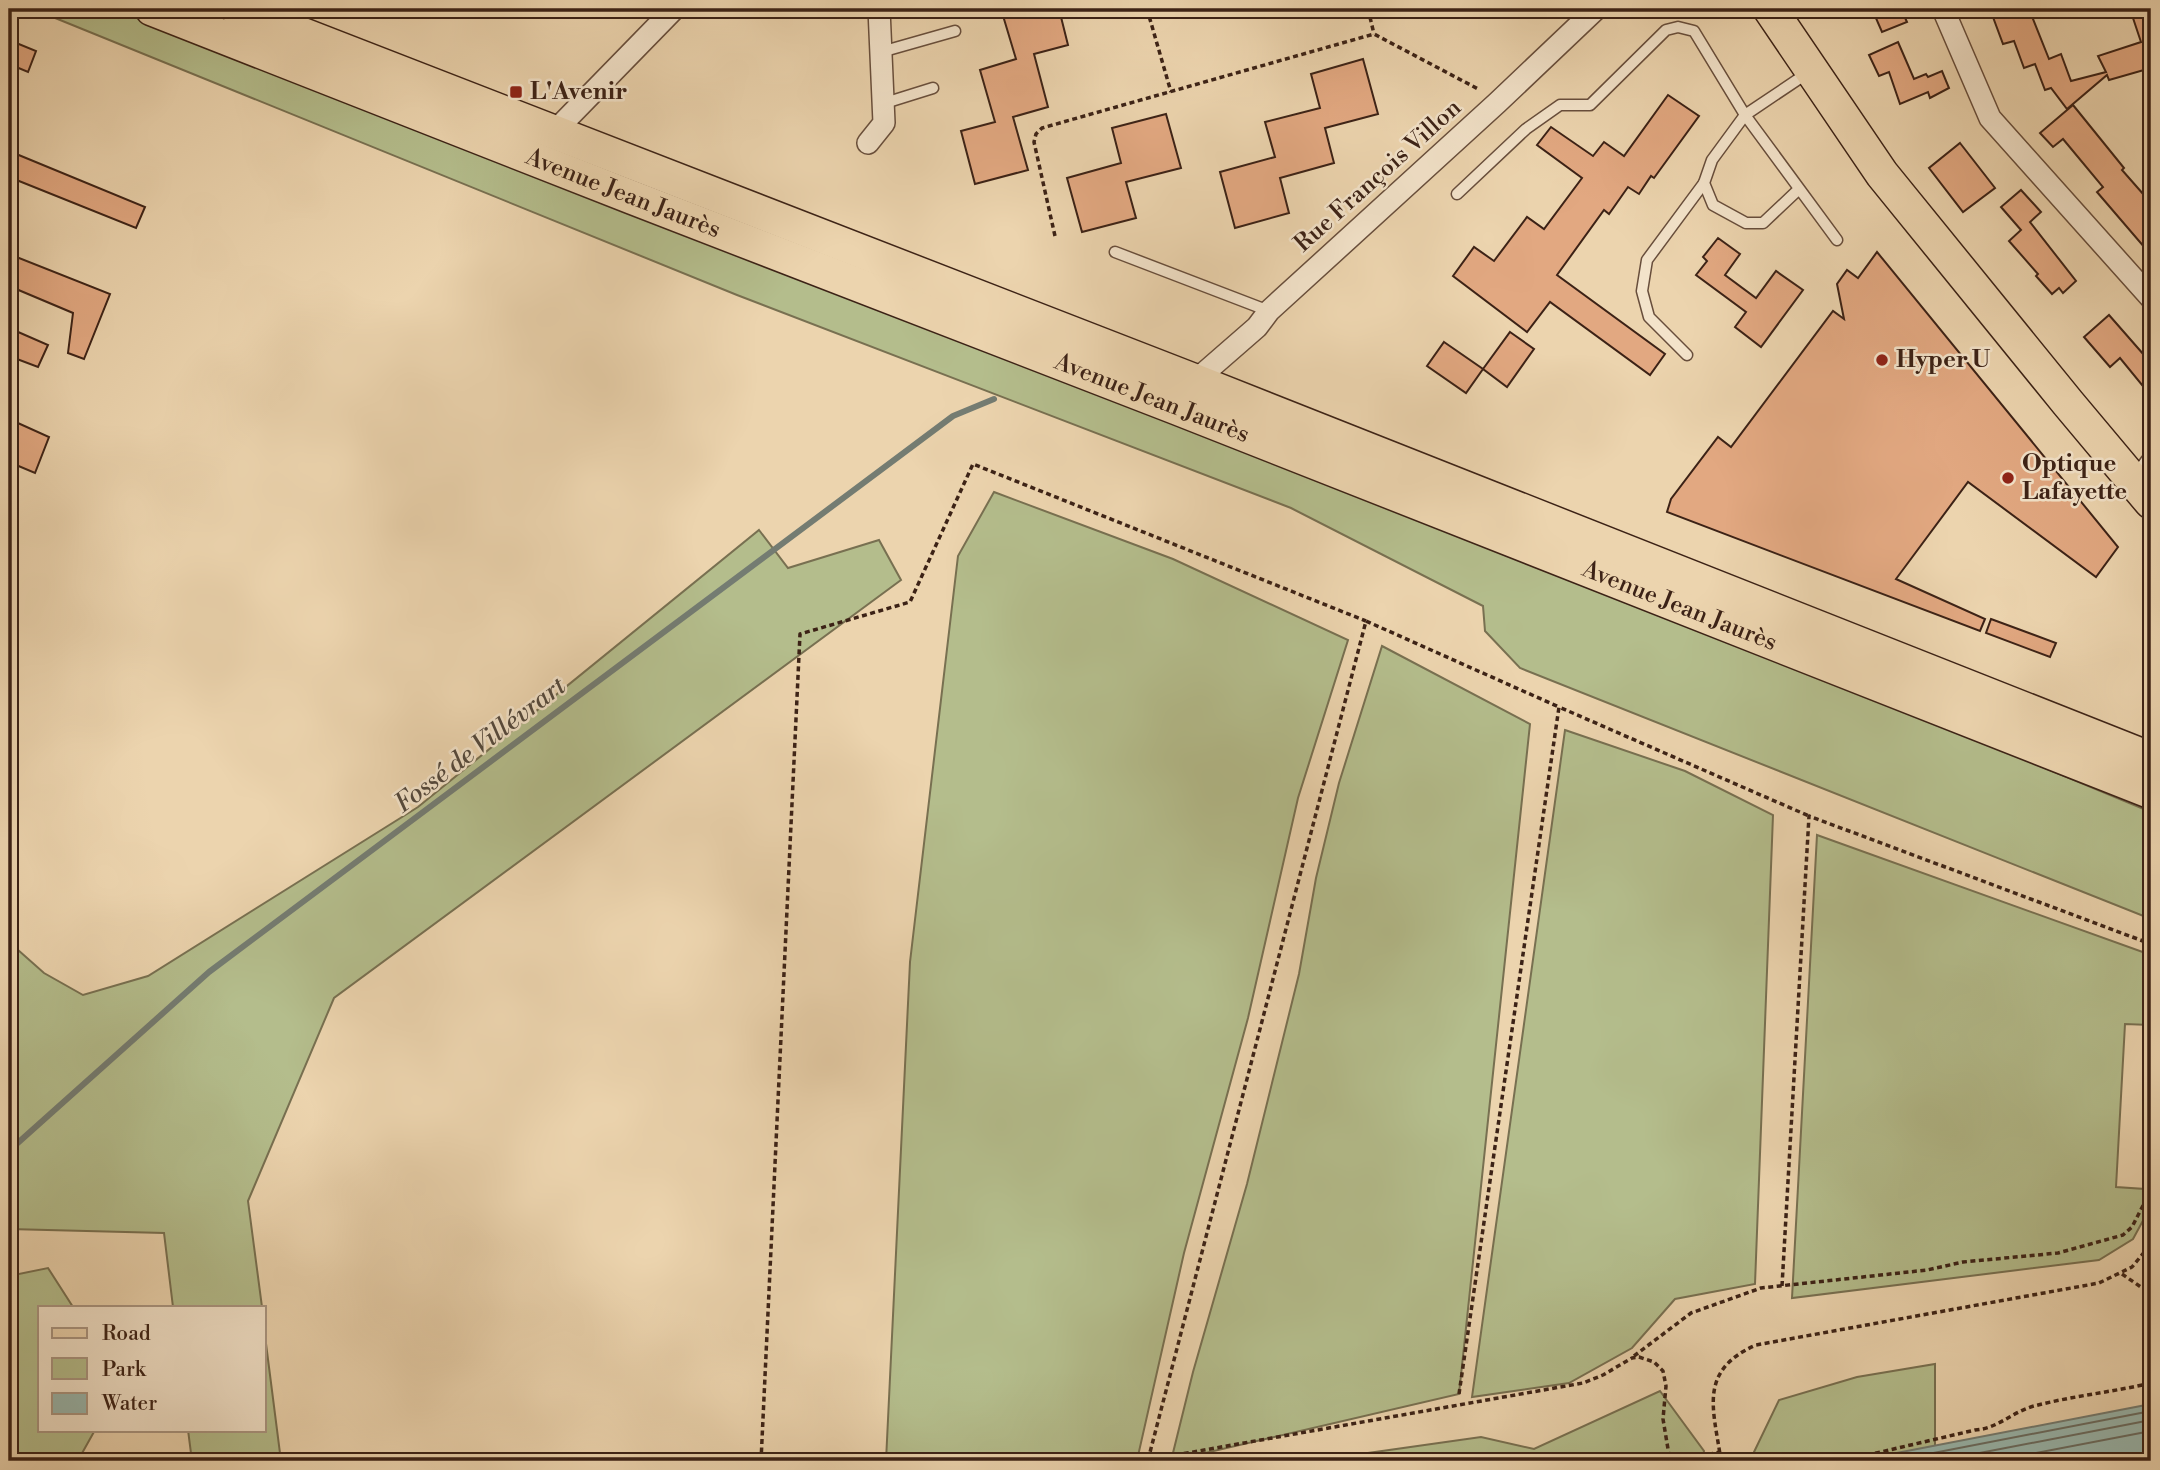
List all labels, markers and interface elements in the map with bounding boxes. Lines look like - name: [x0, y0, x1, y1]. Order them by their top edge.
- place label: L'Avenir: [530, 77, 627, 107]
- marker: L'Avenir: [508, 84, 524, 100]
- street label: Rue François Villon: [1288, 93, 1468, 259]
- street label: Avenue Jean Jaurès: [520, 142, 725, 245]
- place label: Hyper U: [1896, 345, 1991, 375]
- street label: Avenue Jean Jaurès: [1049, 347, 1254, 450]
- marker: Hyper U: [1874, 352, 1890, 368]
- place label: Optique Lafayette: [2022, 449, 2127, 507]
- marker: Optique Lafayette: [2000, 470, 2016, 486]
- street label: Avenue Jean Jaurès: [1577, 554, 1781, 658]
- water label: Fossé de Villévrart: [388, 670, 572, 820]
- legend: [38, 1306, 266, 1432]
- text: Road: [102, 1321, 151, 1347]
- text: Park: [102, 1357, 147, 1383]
- text: Water: [101, 1391, 157, 1417]

